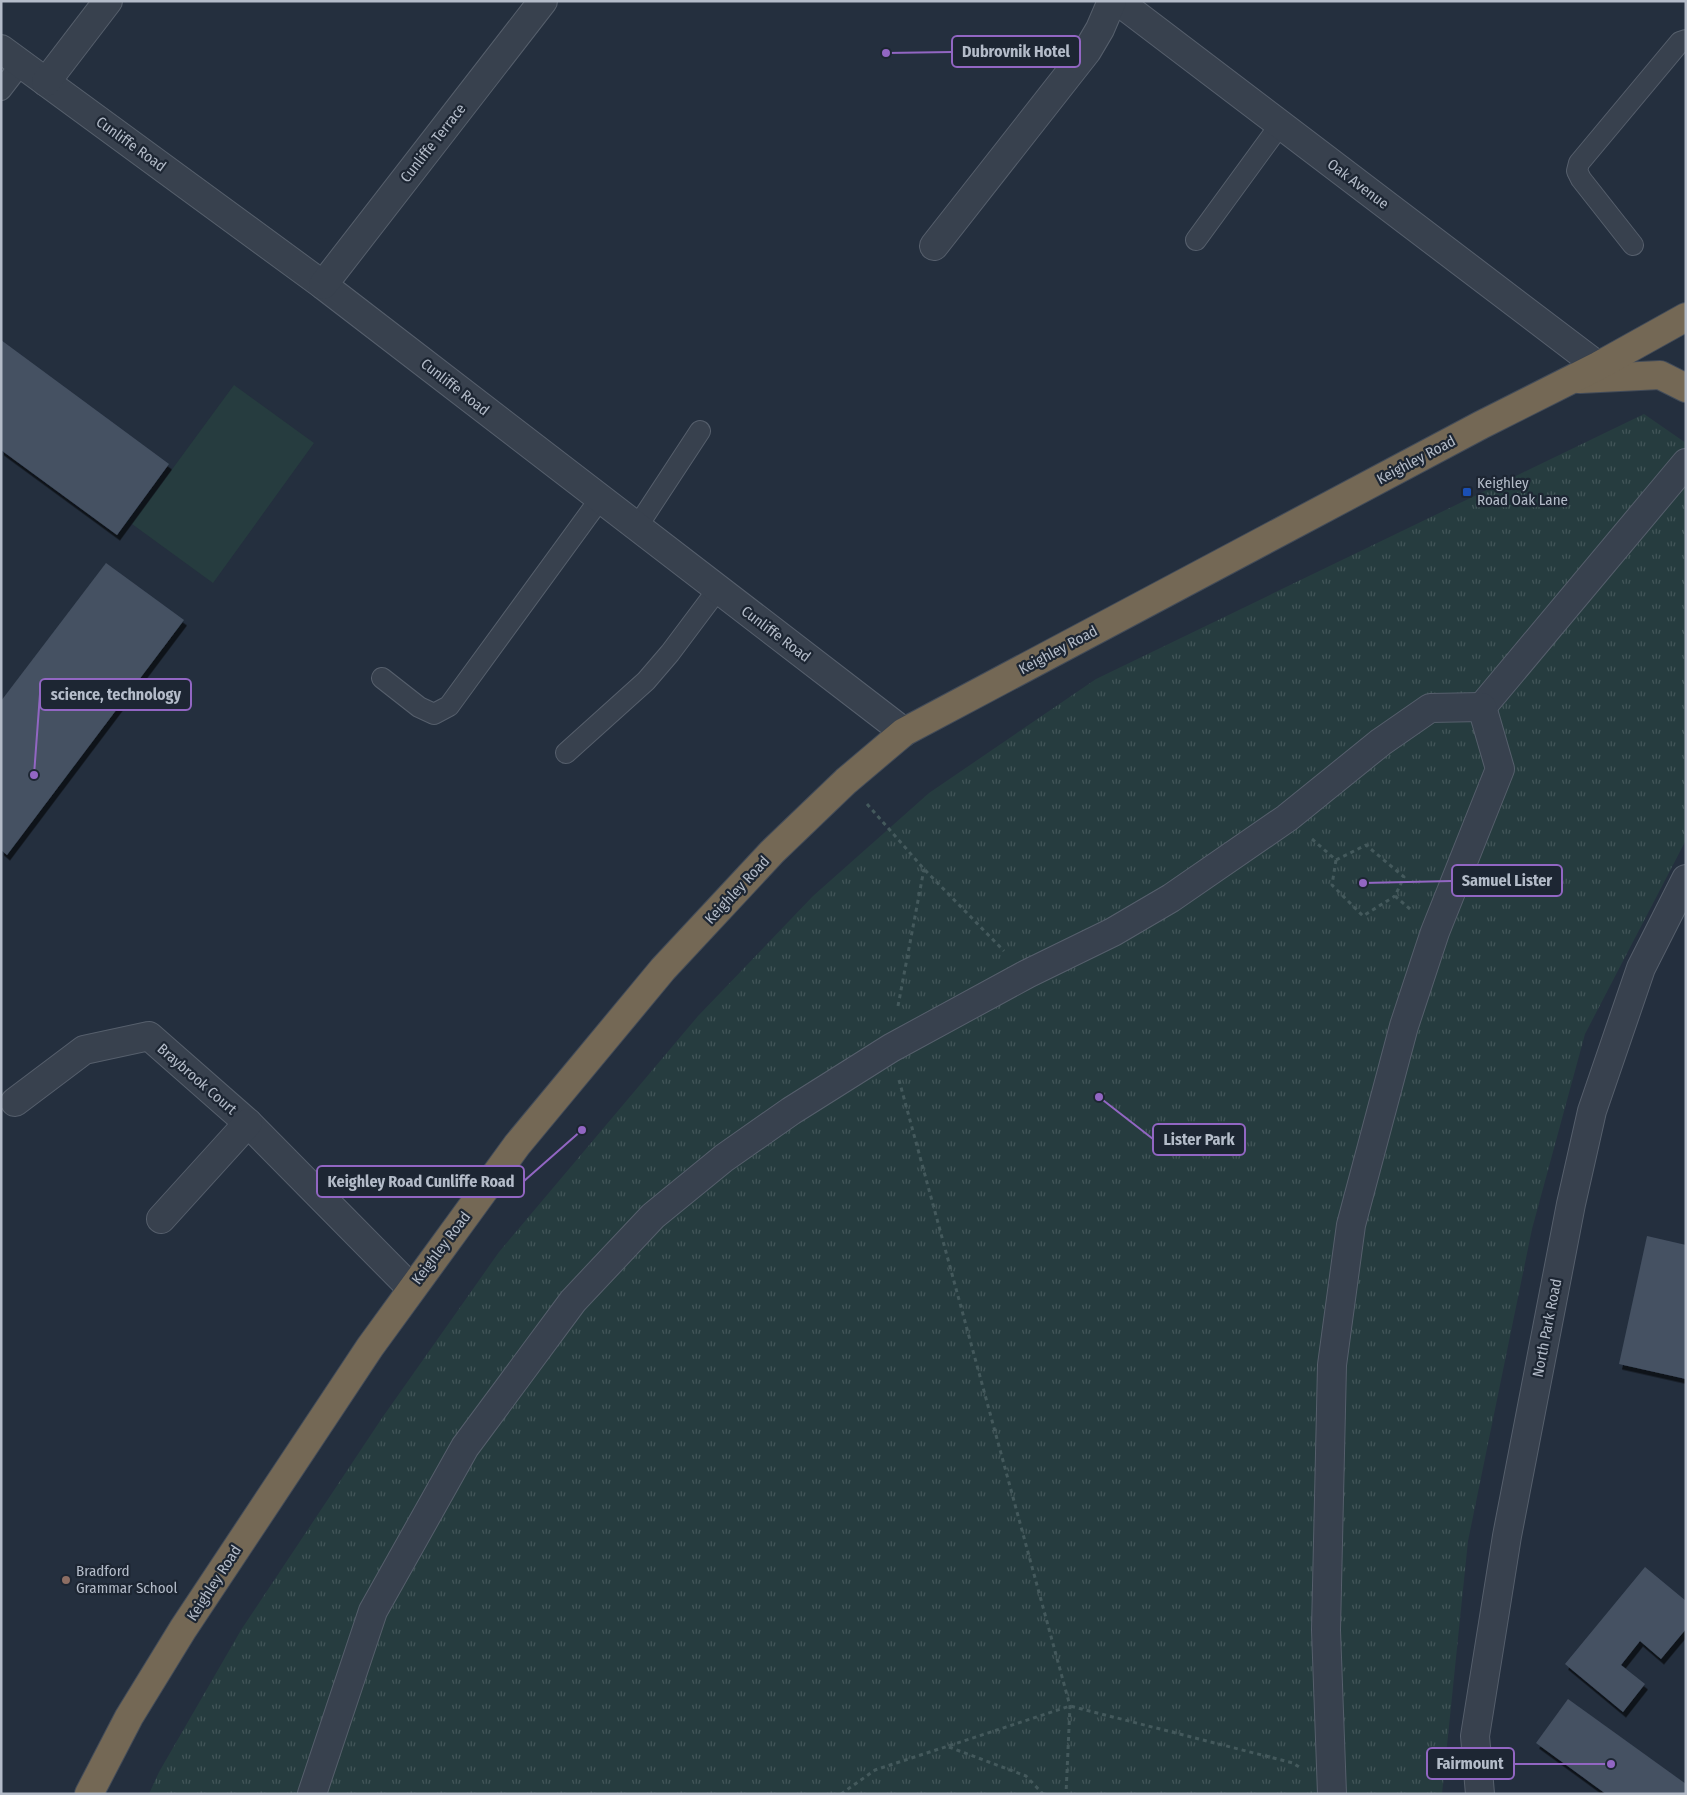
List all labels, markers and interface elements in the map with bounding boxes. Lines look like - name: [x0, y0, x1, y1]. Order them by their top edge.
- callout: Dubrovnik Hotel: [952, 36, 1080, 67]
- text: Dubrovnik Hotel: [962, 42, 1071, 61]
- street label: Cunliffe Terrace: [397, 100, 469, 186]
- street label: Cunliffe Road: [93, 113, 169, 175]
- street label: Oak Avenue: [1324, 155, 1392, 213]
- street label: Cunliffe Road: [417, 355, 493, 419]
- street label: Keighley Road: [1374, 432, 1458, 488]
- place label: Keighley Road Oak Lane: [1477, 474, 1568, 509]
- marker: Keighley Road Oak Lane: [1461, 486, 1473, 498]
- street label: Cunliffe Road: [738, 602, 814, 666]
- street label: Keighley Road: [1016, 622, 1100, 678]
- callout: science, technology: [40, 679, 191, 710]
- text: science, technology: [51, 685, 182, 704]
- street label: Keighley Road: [701, 852, 773, 928]
- callout: Samuel Lister: [1452, 865, 1562, 896]
- text: Samuel Lister: [1462, 871, 1552, 890]
- street label: Braybrook Court: [154, 1040, 240, 1118]
- callout: Lister Park: [1153, 1124, 1245, 1155]
- text: Lister Park: [1163, 1130, 1235, 1149]
- callout: Keighley Road Cunliffe Road: [317, 1166, 524, 1197]
- text: Keighley Road Cunliffe Road: [328, 1172, 514, 1191]
- street label: Keighley Road: [408, 1208, 474, 1288]
- street label: North Park Road: [1529, 1277, 1565, 1379]
- street label: Keighley Road: [183, 1542, 245, 1624]
- place label: Bradford Grammar School: [76, 1562, 177, 1597]
- marker: Bradford Grammar School: [60, 1574, 72, 1586]
- callout: Fairmount: [1427, 1748, 1514, 1779]
- text: Fairmount: [1436, 1754, 1504, 1773]

